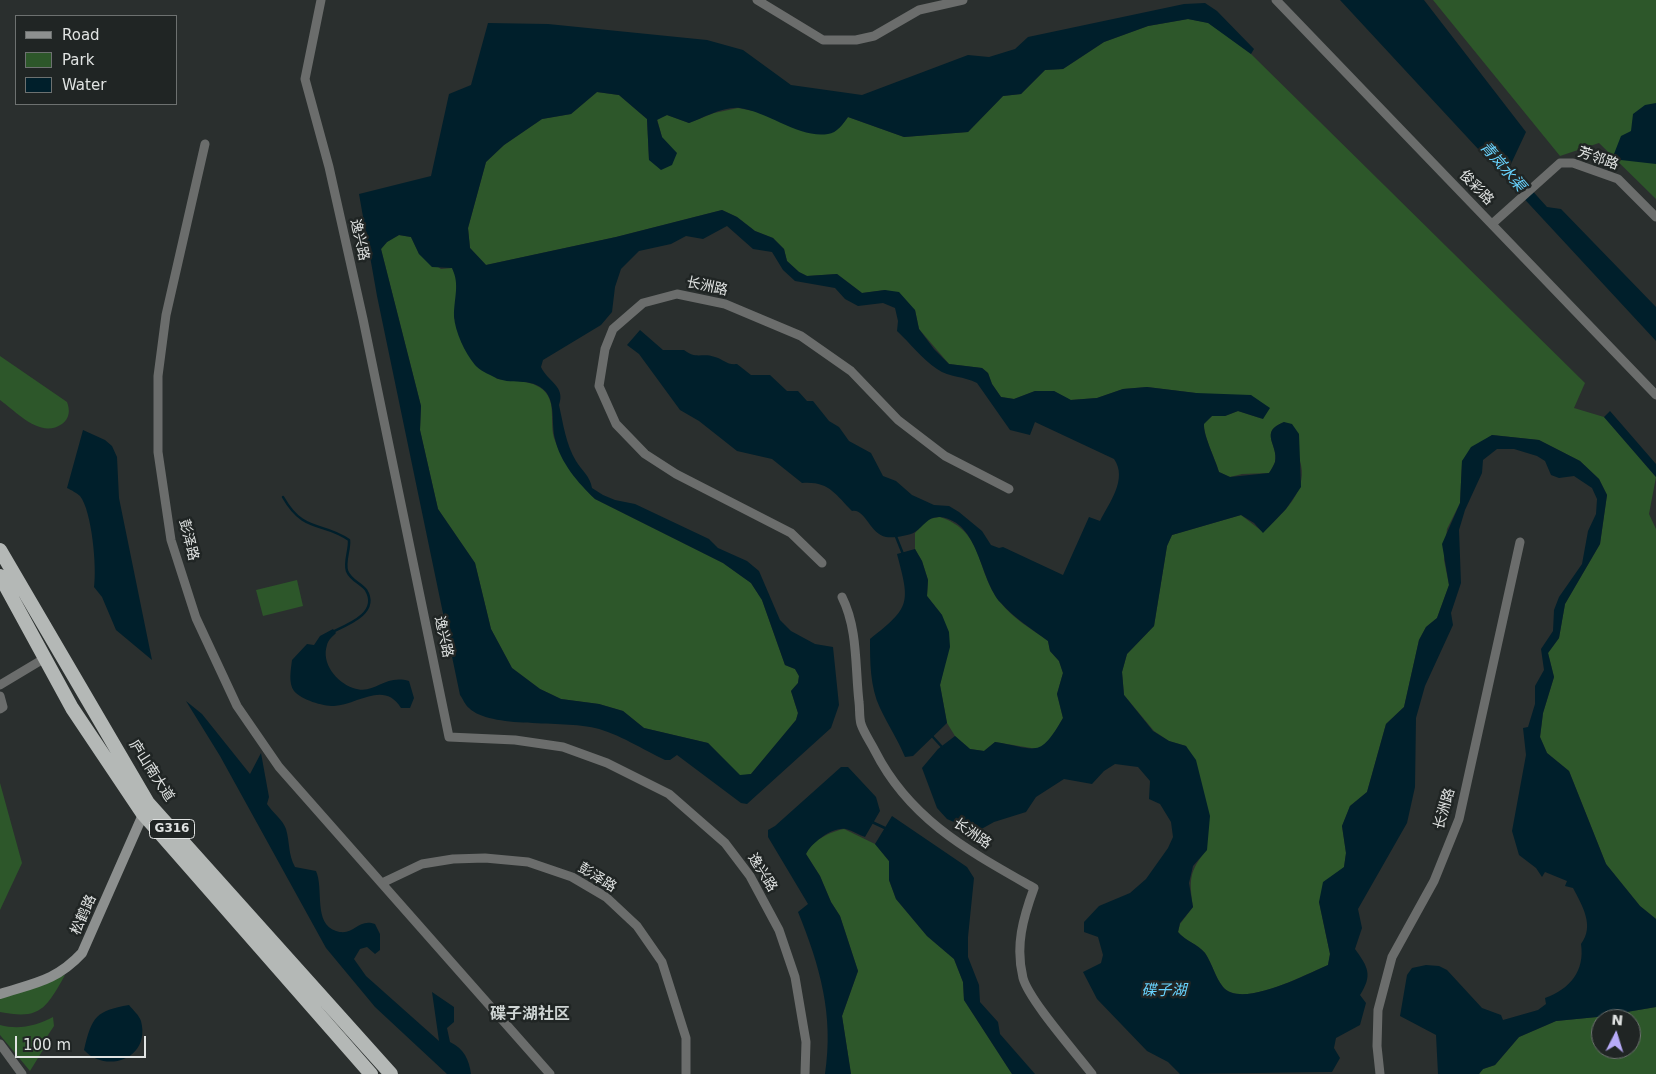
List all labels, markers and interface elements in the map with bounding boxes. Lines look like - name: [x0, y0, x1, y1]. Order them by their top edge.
- legend: [15, 15, 178, 105]
- text: Road: [62, 26, 100, 44]
- text: Park: [62, 51, 94, 69]
- text: Water: [62, 76, 106, 94]
- water label: 青岚水渠: [1476, 138, 1528, 196]
- street label: 芳邻路: [1575, 144, 1621, 174]
- street label: 俊彩路: [1455, 167, 1497, 209]
- street label: 逸兴路: [346, 218, 372, 262]
- street label: 长洲路: [685, 274, 729, 300]
- street label: 彭泽路: [175, 518, 201, 562]
- street label: 逸兴路: [430, 615, 456, 659]
- street label: 庐山南大道: [125, 737, 177, 805]
- street label: 长洲路: [1431, 786, 1459, 832]
- street label: 长洲路: [950, 815, 994, 853]
- road number: G316: [150, 820, 194, 839]
- street label: 逸兴路: [744, 851, 780, 895]
- street label: 彭泽路: [575, 860, 619, 896]
- street label: 松鹤路: [68, 892, 100, 938]
- water label: 碟子湖: [1142, 982, 1186, 1000]
- district label: 碟子湖社区: [490, 1005, 570, 1025]
- north arrow: [1591, 1009, 1641, 1059]
- text: N: [1611, 1012, 1624, 1029]
- scale bar: [18, 1026, 149, 1058]
- text: 100 m: [23, 1036, 71, 1054]

